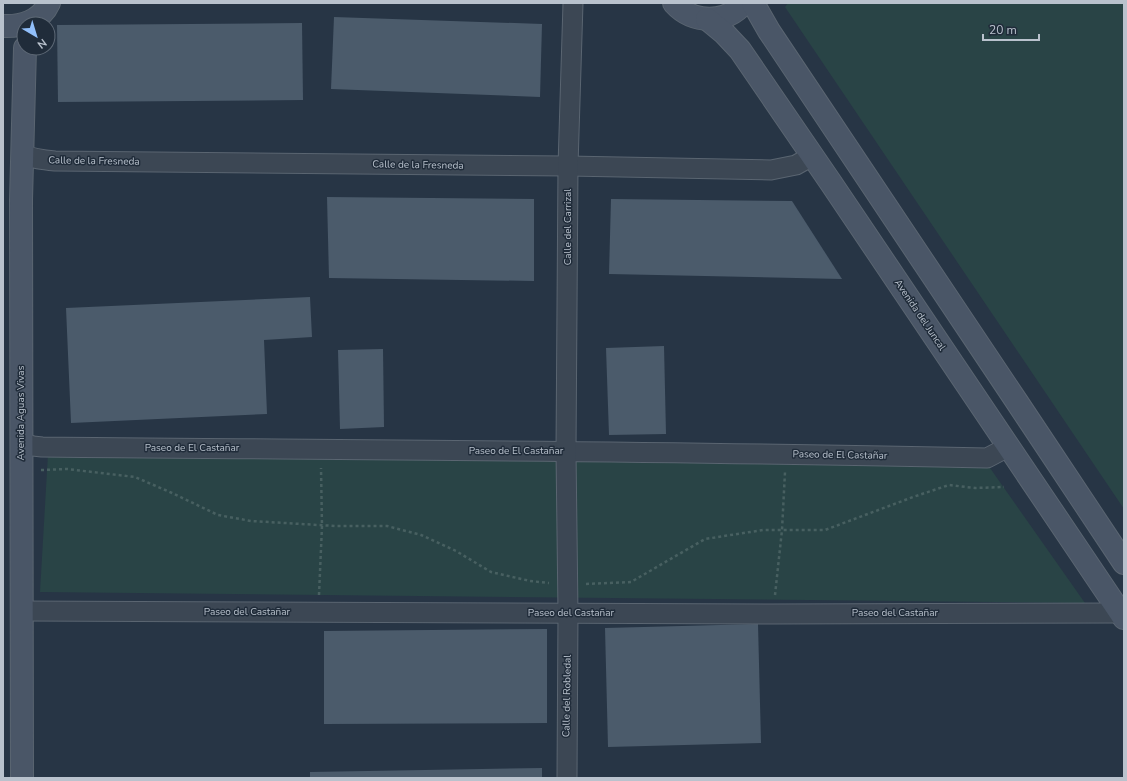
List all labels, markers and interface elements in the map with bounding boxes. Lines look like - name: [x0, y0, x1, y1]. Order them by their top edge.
- north arrow: [16, 16, 56, 56]
- scale bar: [983, 16, 1039, 42]
- text: 20 m: [989, 22, 1017, 38]
- text: N: [34, 35, 50, 52]
- street label: Calle de la Fresneda: [48, 153, 140, 169]
- street label: Calle de la Fresneda: [372, 157, 464, 173]
- street label: Calle del Carrizal: [561, 189, 575, 265]
- street label: Avenida del Juncal: [891, 277, 949, 353]
- street label: Avenida Aguas Vivas: [14, 365, 28, 460]
- street label: Paseo de El Castañar: [145, 441, 240, 455]
- street label: Paseo de El Castañar: [469, 444, 564, 458]
- street label: Paseo de El Castañar: [793, 447, 888, 463]
- street label: Paseo del Castañar: [204, 605, 291, 619]
- street label: Paseo del Castañar: [528, 606, 615, 620]
- street label: Paseo del Castañar: [852, 606, 939, 620]
- street label: Calle del Robledal: [559, 655, 575, 737]

